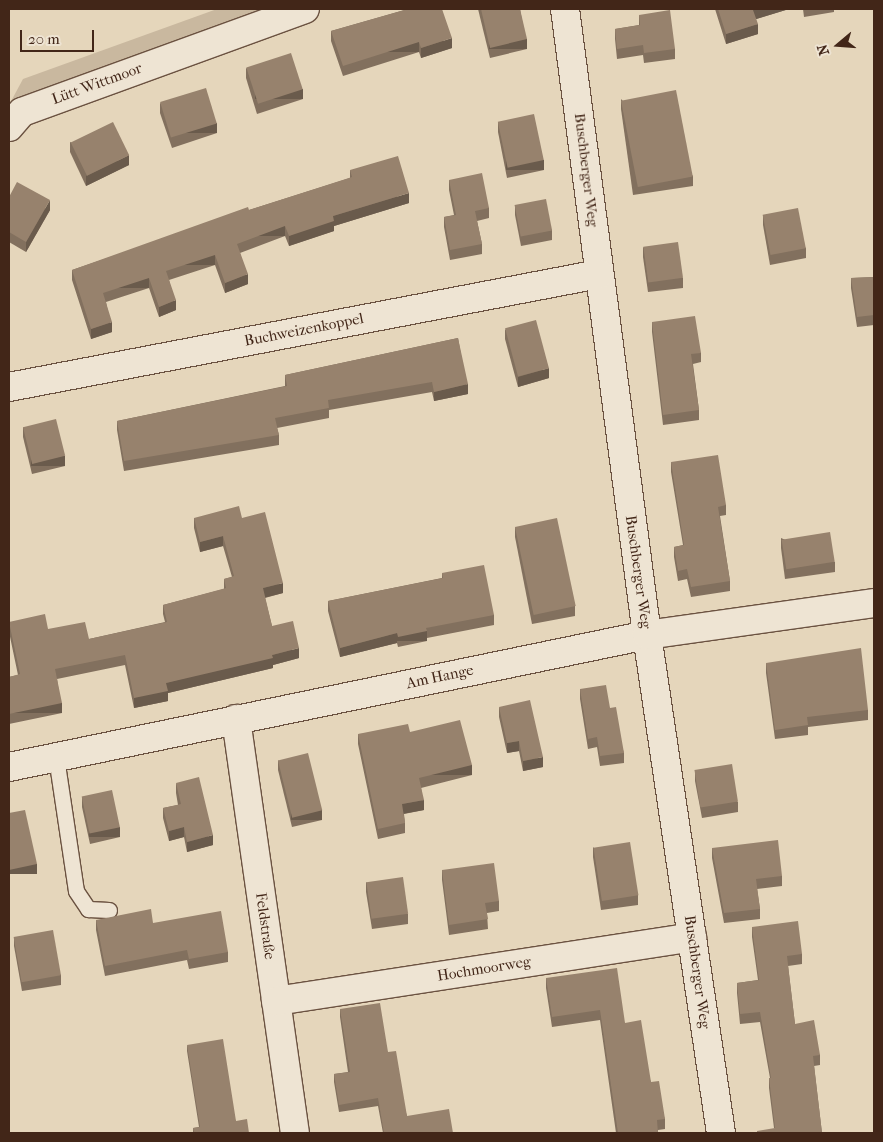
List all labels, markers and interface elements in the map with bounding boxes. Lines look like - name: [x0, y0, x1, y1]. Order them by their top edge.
- scale bar: [22, 20, 96, 52]
- north arrow: [813, 20, 863, 70]
- text: 20 m: [28, 30, 60, 48]
- text: N: [814, 42, 833, 57]
- street label: Lütt Wittmoor: [49, 59, 145, 109]
- street label: Buschberger Weg: [570, 112, 602, 228]
- street label: Buchweizenkoppel: [243, 310, 365, 350]
- street label: Buschberger Weg: [621, 514, 655, 630]
- street label: Am Hange: [405, 661, 475, 693]
- street label: Feldstraße: [251, 891, 279, 961]
- street label: Buschberger Weg: [680, 914, 714, 1030]
- street label: Hochmoorweg: [436, 953, 532, 985]

